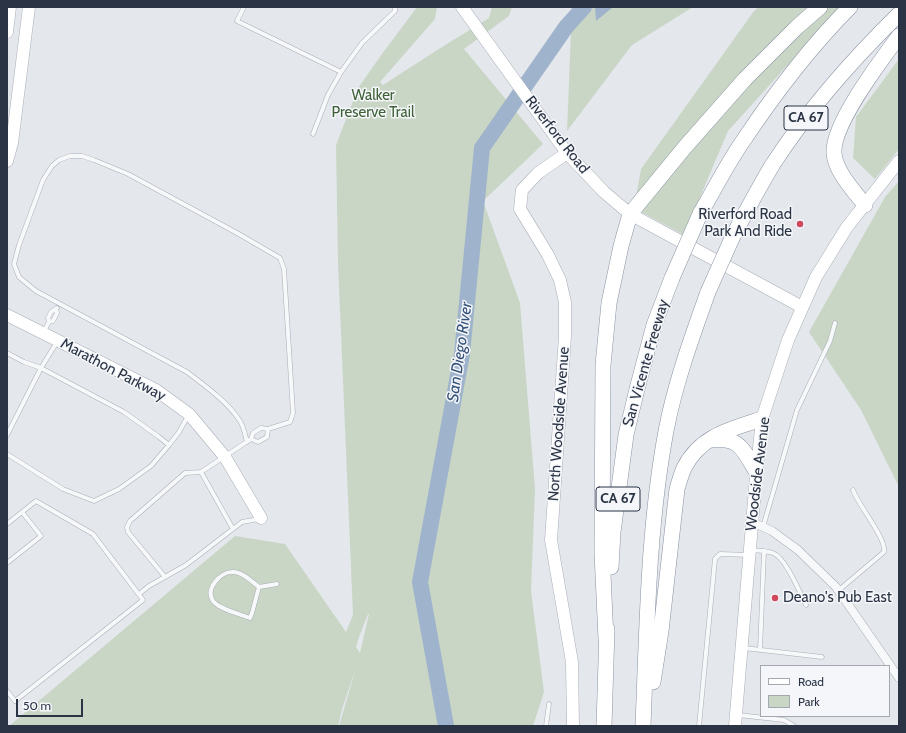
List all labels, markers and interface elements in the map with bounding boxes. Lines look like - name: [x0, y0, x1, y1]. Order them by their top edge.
- park label: Walker Preserve Trail: [332, 87, 414, 122]
- street label: Riverford Road: [521, 93, 593, 177]
- road number: CA 67: [784, 106, 828, 130]
- place label: Riverford Road Park And Ride: [698, 206, 792, 241]
- marker: Riverford Road Park And Ride: [795, 219, 805, 229]
- street label: San Vicente Freeway: [619, 297, 673, 429]
- water label: San Diego River: [443, 301, 477, 403]
- street label: Marathon Parkway: [57, 335, 169, 405]
- street label: North Woodside Avenue: [545, 346, 573, 502]
- street label: Woodside Avenue: [742, 416, 774, 532]
- road number: CA 67: [596, 487, 640, 511]
- place label: Deano's Pub East: [783, 589, 892, 607]
- marker: Deano's Pub East: [770, 593, 780, 603]
- legend: [760, 665, 890, 717]
- text: Road: [798, 674, 824, 689]
- scale bar: [18, 691, 85, 717]
- text: Park: [798, 694, 820, 709]
- text: 50 m: [23, 698, 51, 713]

